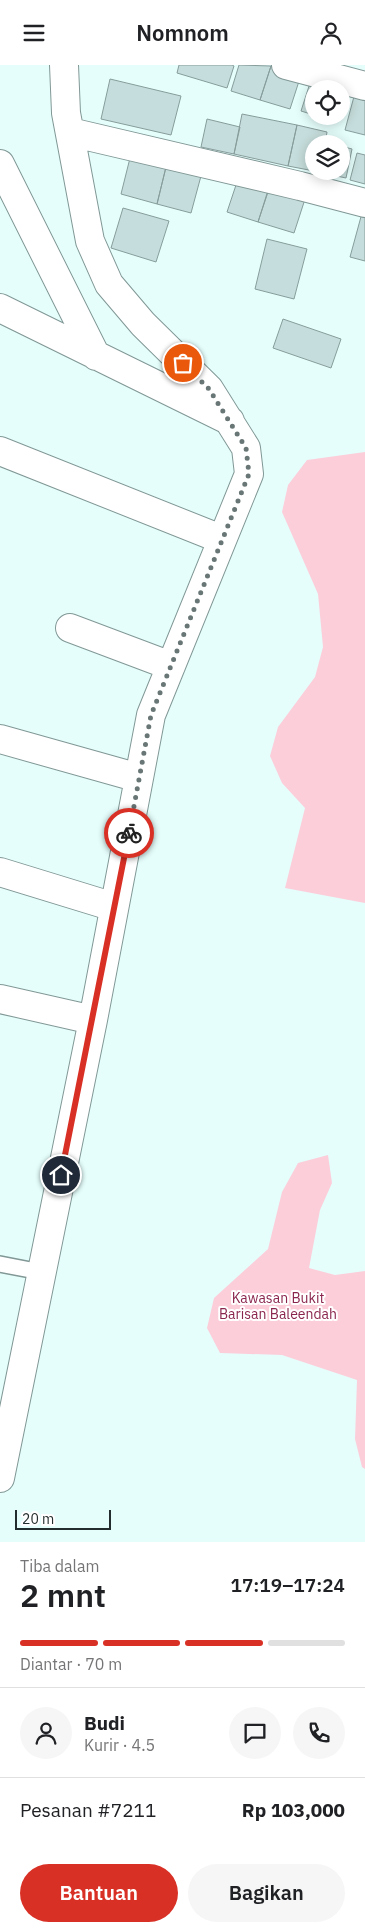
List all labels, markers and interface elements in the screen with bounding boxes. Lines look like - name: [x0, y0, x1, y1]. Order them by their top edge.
- text: Nomnom: [136, 18, 229, 47]
- icon: menu: [20, 19, 48, 47]
- icon: person: [317, 19, 345, 47]
- map controls: [305, 80, 350, 180]
- button: locate: [305, 80, 350, 125]
- button: layers: [305, 135, 350, 180]
- pin: [162, 342, 204, 384]
- icon: bag: [169, 349, 197, 377]
- courier: [104, 808, 154, 858]
- icon: bike: [115, 819, 143, 847]
- pin: [40, 1154, 82, 1196]
- icon: home: [47, 1161, 75, 1189]
- park label: Kawasan Bukit Barisan Baleendah: [219, 1289, 337, 1323]
- scale bar: [15, 1507, 111, 1530]
- text: 20 m: [22, 1510, 54, 1528]
- text: Tiba dalam: [20, 1556, 99, 1576]
- text: 17:19–17:24: [231, 1573, 345, 1597]
- text: 2 mnt: [20, 1574, 106, 1616]
- text: Diantar · 70 m: [20, 1654, 122, 1674]
- button: person: [20, 1707, 72, 1759]
- button: chat: [229, 1707, 281, 1759]
- button: phone: [293, 1707, 345, 1759]
- text: Budi: [84, 1711, 125, 1735]
- text: Kurir · 4.5: [84, 1735, 155, 1755]
- text: Pesanan #7211: [20, 1798, 156, 1822]
- text: Rp 103,000: [242, 1798, 345, 1822]
- button: Bantuan: [20, 1864, 178, 1922]
- button: Bagikan: [188, 1864, 345, 1922]

